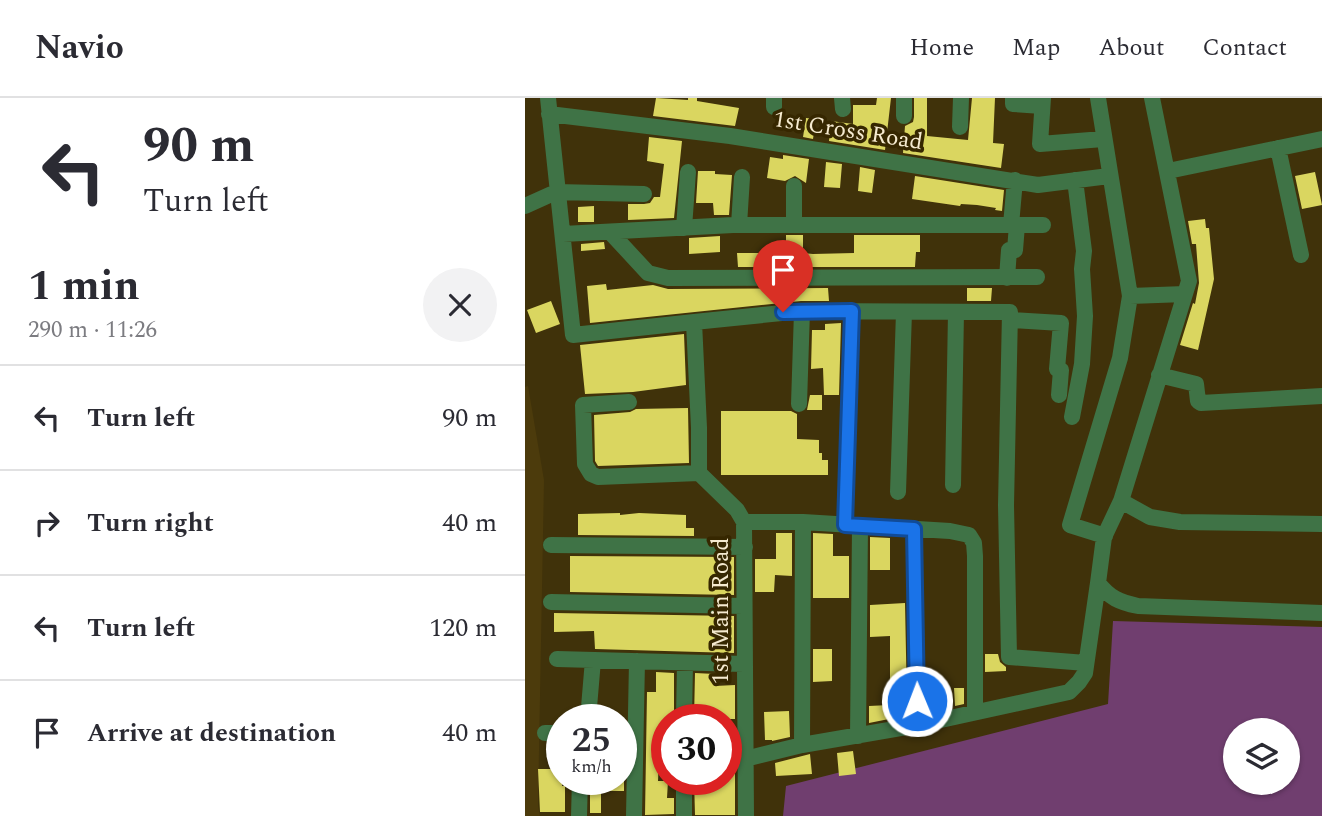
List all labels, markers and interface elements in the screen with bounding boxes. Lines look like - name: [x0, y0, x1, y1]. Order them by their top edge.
- text: Navio: [35, 23, 124, 73]
- text: Home: [909, 30, 974, 66]
- text: Map: [1012, 30, 1060, 66]
- text: About: [1098, 30, 1164, 66]
- text: Contact: [1202, 30, 1287, 66]
- street label: 1st Cross Road: [771, 102, 925, 160]
- text: 90 m: [143, 109, 254, 184]
- icon: left: [28, 126, 119, 217]
- text: Turn left: [143, 177, 269, 226]
- pin: [753, 240, 813, 312]
- icon: arrive: [764, 251, 802, 289]
- text: 1 min: [28, 255, 140, 318]
- button: close: [423, 268, 497, 342]
- text: 290 m · 11:26: [28, 313, 157, 348]
- text: Turn left: [87, 398, 195, 438]
- text: 90 m: [442, 398, 497, 438]
- icon: left: [28, 399, 66, 437]
- text: Turn right: [87, 503, 214, 543]
- text: 40 m: [442, 503, 497, 543]
- icon: right: [28, 504, 66, 542]
- street label: 1st Main Road: [704, 538, 739, 684]
- text: Turn left: [87, 608, 195, 648]
- text: 120 m: [429, 608, 497, 648]
- icon: left: [28, 609, 66, 647]
- position arrow: [880, 664, 954, 738]
- speed limit sign: 30: [651, 704, 742, 795]
- text: Arrive at destination: [87, 713, 336, 753]
- text: 40 m: [442, 713, 497, 753]
- icon: arrive: [28, 714, 66, 752]
- text: 25: [572, 714, 611, 767]
- map controls: [1223, 718, 1300, 795]
- button: layers: [1223, 718, 1300, 795]
- text: km/h: [571, 753, 612, 780]

